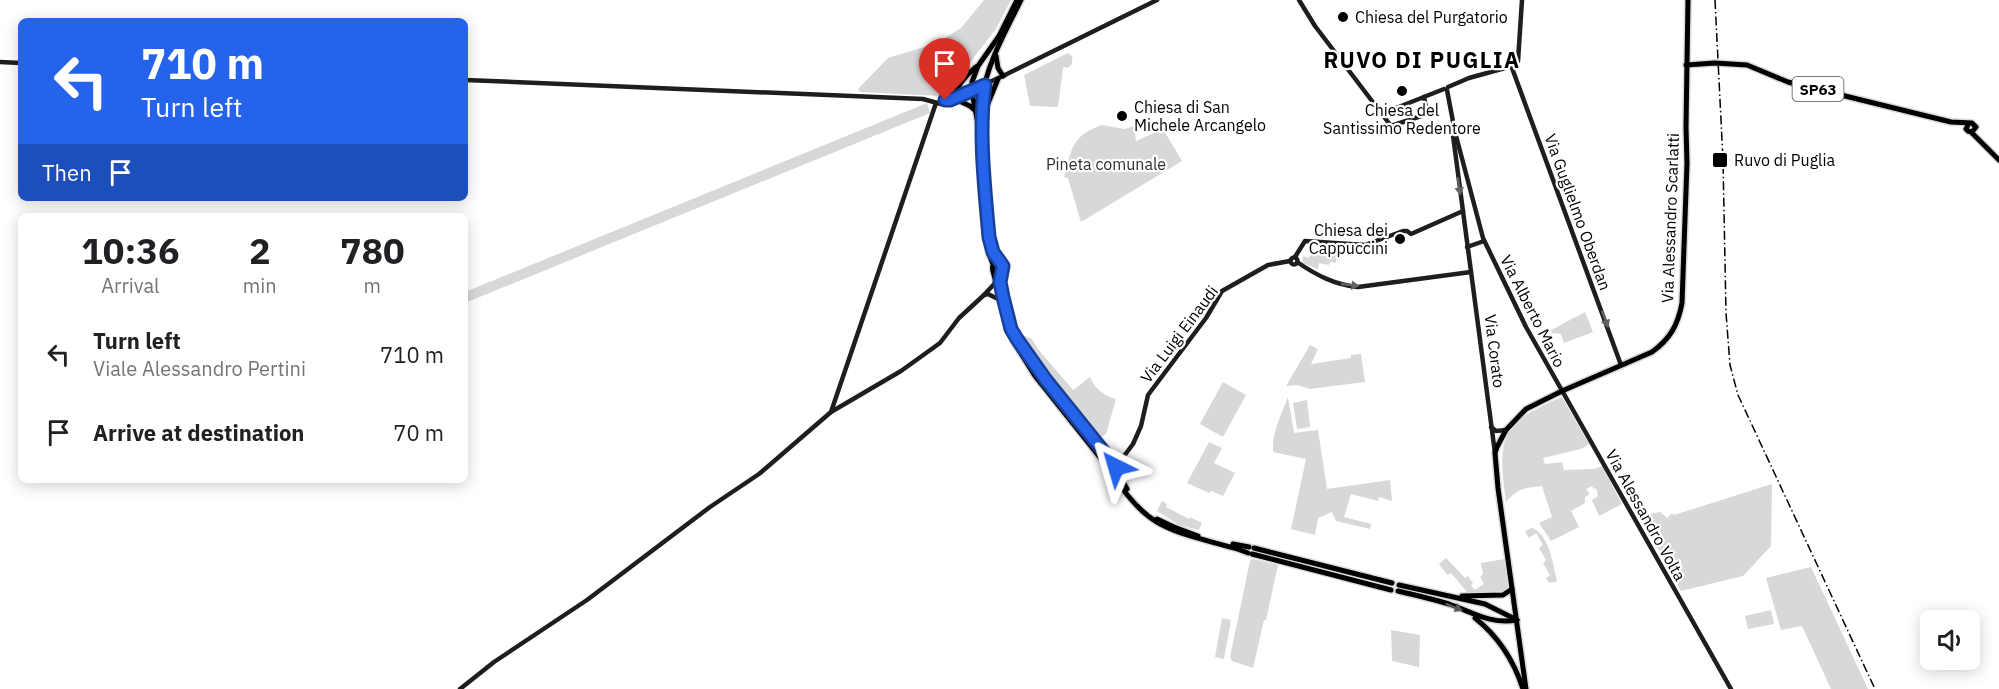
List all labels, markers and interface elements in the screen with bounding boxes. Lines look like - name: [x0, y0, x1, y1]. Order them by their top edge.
- place label: Chiesa del Purgatorio: [1355, 7, 1508, 27]
- marker: Chiesa del Purgatorio: [1336, 10, 1350, 24]
- text: 710 m: [141, 36, 264, 91]
- pin: [919, 38, 970, 100]
- icon: left: [42, 42, 120, 120]
- district label: RUVO DI PUGLIA: [1323, 45, 1521, 74]
- icon: arrive: [928, 47, 961, 80]
- road number: SP63: [1792, 77, 1844, 101]
- marker: Chiesa del Santissimo Redentore: [1395, 84, 1409, 98]
- text: Turn left: [141, 89, 242, 124]
- place label: Chiesa di San Michele Arcangelo: [1134, 97, 1266, 135]
- place label: Chiesa del Santissimo Redentore: [1323, 100, 1481, 138]
- marker: Chiesa di San Michele Arcangelo: [1115, 109, 1129, 123]
- street label: Via Guglielmo Oberdan: [1540, 131, 1616, 293]
- street label: Via Alessandro Scarlatti: [1657, 133, 1683, 303]
- place label: Ruvo di Puglia: [1734, 150, 1835, 170]
- marker: Ruvo di Puglia: [1711, 151, 1729, 169]
- park label: Pineta comunale: [1046, 154, 1166, 174]
- icon: arrive: [104, 156, 137, 189]
- text: Then: [42, 158, 92, 187]
- one-way arrow: [1454, 176, 1464, 195]
- place label: Chiesa dei Cappuccini: [1309, 220, 1388, 258]
- text: 10:36: [81, 227, 180, 274]
- text: 2: [249, 227, 271, 274]
- text: 780: [340, 227, 405, 274]
- marker: Chiesa dei Cappuccini: [1393, 232, 1407, 246]
- street label: Via Alberto Mario: [1496, 252, 1570, 371]
- text: Arrival: [101, 272, 160, 299]
- text: min: [243, 272, 277, 299]
- text: m: [364, 272, 381, 299]
- street label: Via Luigi Einaudi: [1136, 281, 1222, 387]
- one-way arrow: [1340, 281, 1359, 290]
- one-way arrow: [1600, 310, 1610, 328]
- street label: Via Corato: [1481, 313, 1509, 389]
- text: Turn left: [93, 326, 181, 355]
- icon: left: [42, 338, 75, 371]
- text: 710 m: [380, 340, 444, 369]
- text: Viale Alessandro Pertini: [93, 355, 306, 382]
- icon: arrive: [42, 416, 75, 449]
- text: Arrive at destination: [93, 418, 304, 447]
- text: 70 m: [393, 418, 444, 447]
- position arrow: [1084, 435, 1148, 499]
- street label: Via Alessandro Volta: [1602, 446, 1691, 585]
- one-way arrow: [1445, 603, 1463, 612]
- map controls: [1920, 610, 1980, 670]
- button: sound: [1920, 610, 1980, 670]

